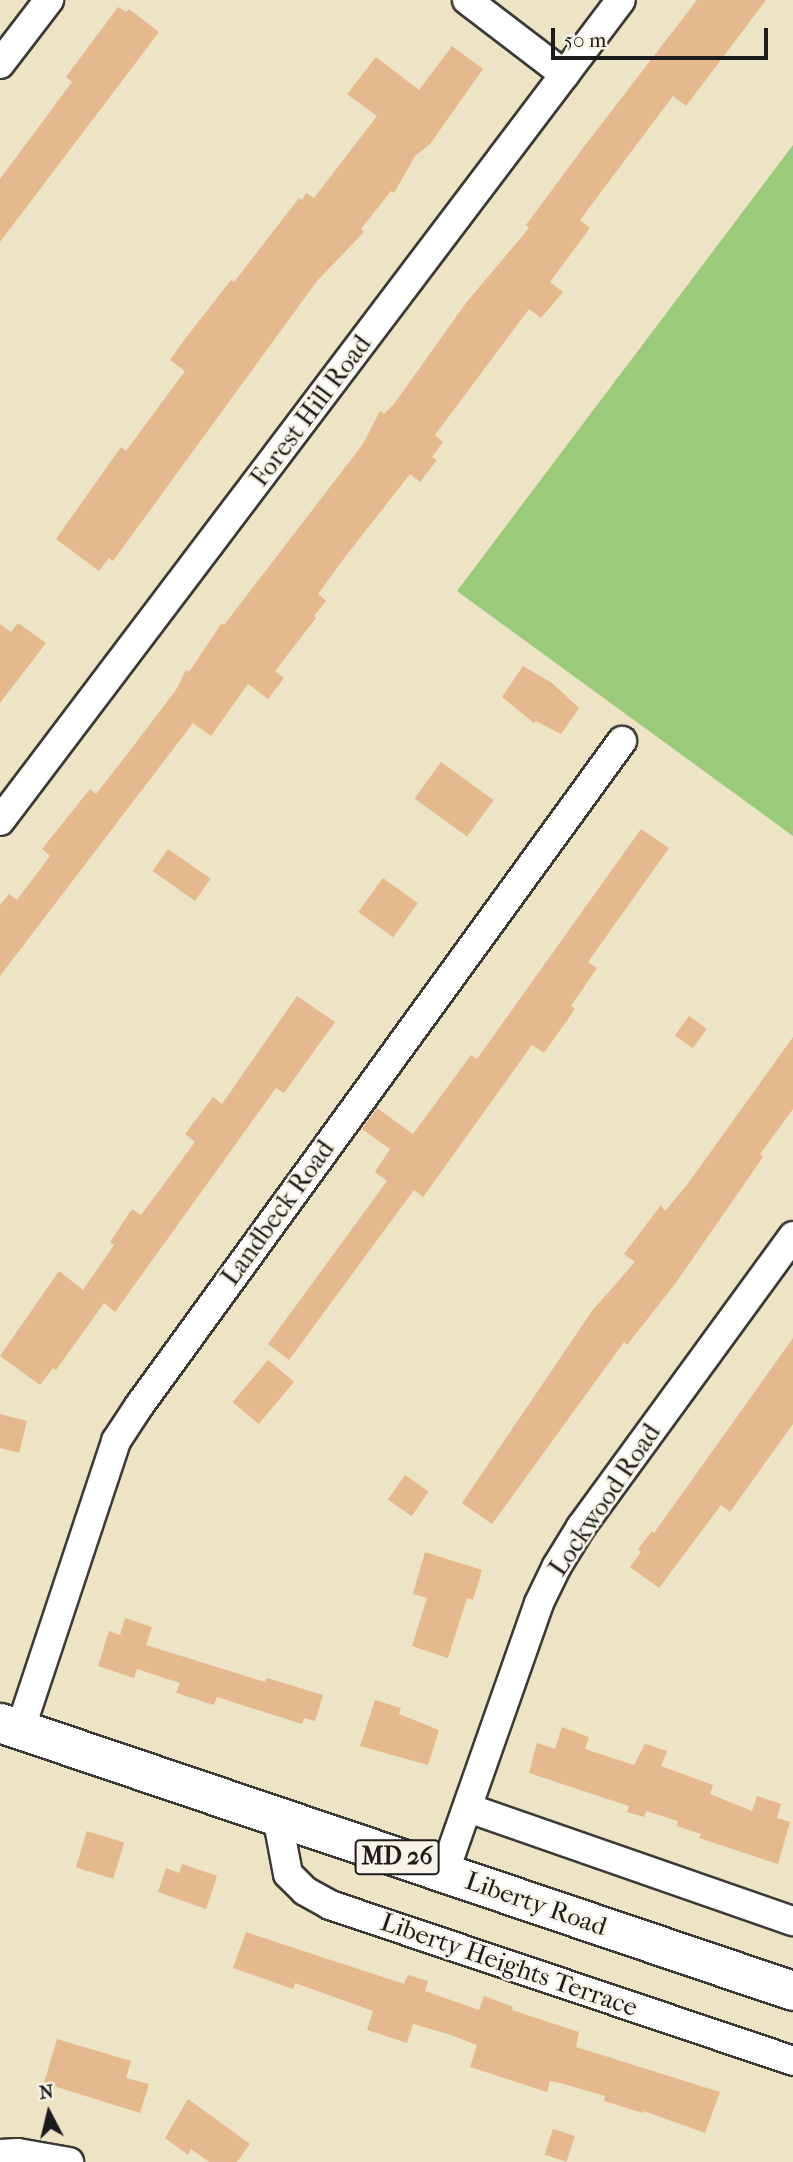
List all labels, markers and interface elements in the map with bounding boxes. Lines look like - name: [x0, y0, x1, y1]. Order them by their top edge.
- scale bar: [555, 14, 772, 58]
- text: 50 m: [564, 28, 607, 52]
- street label: Forest Hill Road: [244, 329, 378, 493]
- street label: Landbeck Road: [215, 1134, 341, 1292]
- street label: Lockwood Road: [543, 1418, 667, 1582]
- road number: MD 26: [353, 1836, 441, 1878]
- street label: Liberty Road: [461, 1865, 611, 1943]
- street label: Liberty Heights Terrace: [376, 1906, 642, 2024]
- north arrow: [14, 2078, 84, 2148]
- text: N: [38, 2080, 55, 2104]

